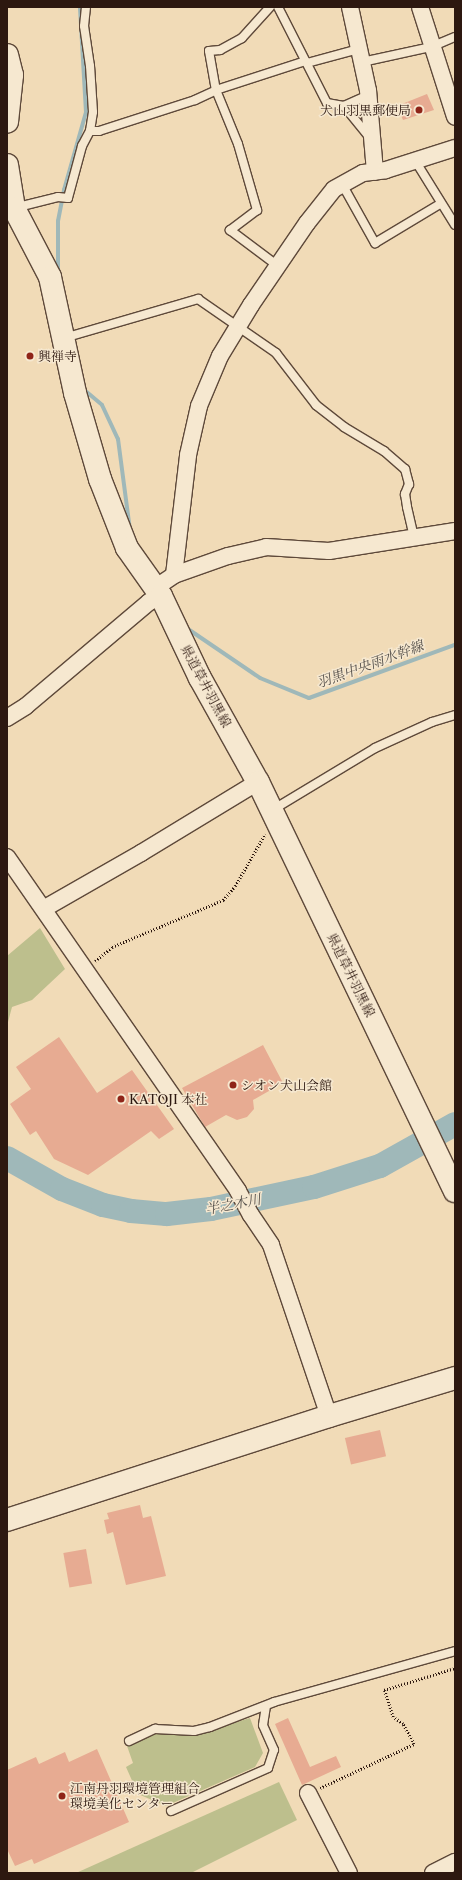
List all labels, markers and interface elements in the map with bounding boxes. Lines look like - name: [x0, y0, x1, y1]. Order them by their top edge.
- place label: 犬山羽黒郵便局: [320, 102, 411, 118]
- marker: 犬山羽黒郵便局: [414, 105, 424, 115]
- place label: 興禅寺: [38, 348, 77, 364]
- marker: 興禅寺: [25, 351, 35, 361]
- water label: 羽黒中央雨水幹線: [315, 637, 425, 691]
- street label: 県道草井羽黒線: [178, 642, 234, 730]
- street label: 県道草井羽黒線: [324, 931, 378, 1019]
- place label: シオン犬山会館: [241, 1077, 332, 1093]
- marker: シオン犬山会館: [228, 1080, 238, 1090]
- place label: KATOJI 本社: [129, 1091, 207, 1107]
- marker: KATOJI 本社: [116, 1094, 126, 1104]
- water label: 半之木川: [204, 1190, 262, 1218]
- place label: 江南丹羽環境管理組合 環境美化センター: [70, 1781, 200, 1812]
- marker: 江南丹羽環境管理組合 環境美化センター: [57, 1791, 67, 1801]

